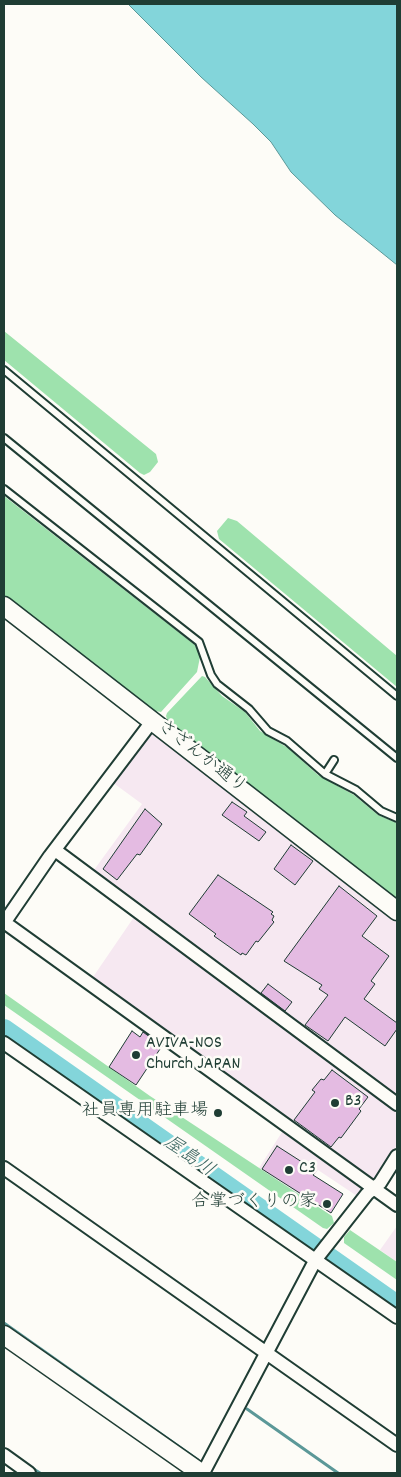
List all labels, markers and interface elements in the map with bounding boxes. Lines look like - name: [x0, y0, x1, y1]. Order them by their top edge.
- street label: さざんか通り: [152, 716, 250, 800]
- place label: AVIVA-NOS Church JAPAN: [146, 1034, 240, 1076]
- marker: AVIVA-NOS Church JAPAN: [130, 1049, 142, 1061]
- place label: B3: [345, 1092, 362, 1114]
- marker: B3: [329, 1097, 341, 1109]
- place label: 社員専用駐車場: [82, 1102, 208, 1124]
- marker: 社員専用駐車場: [212, 1107, 224, 1119]
- water label: 屋島川: [158, 1132, 218, 1184]
- place label: C3: [299, 1159, 316, 1181]
- marker: C3: [283, 1164, 295, 1176]
- place label: 合掌づくりの家: [191, 1193, 317, 1215]
- marker: 合掌づくりの家: [321, 1198, 333, 1210]

